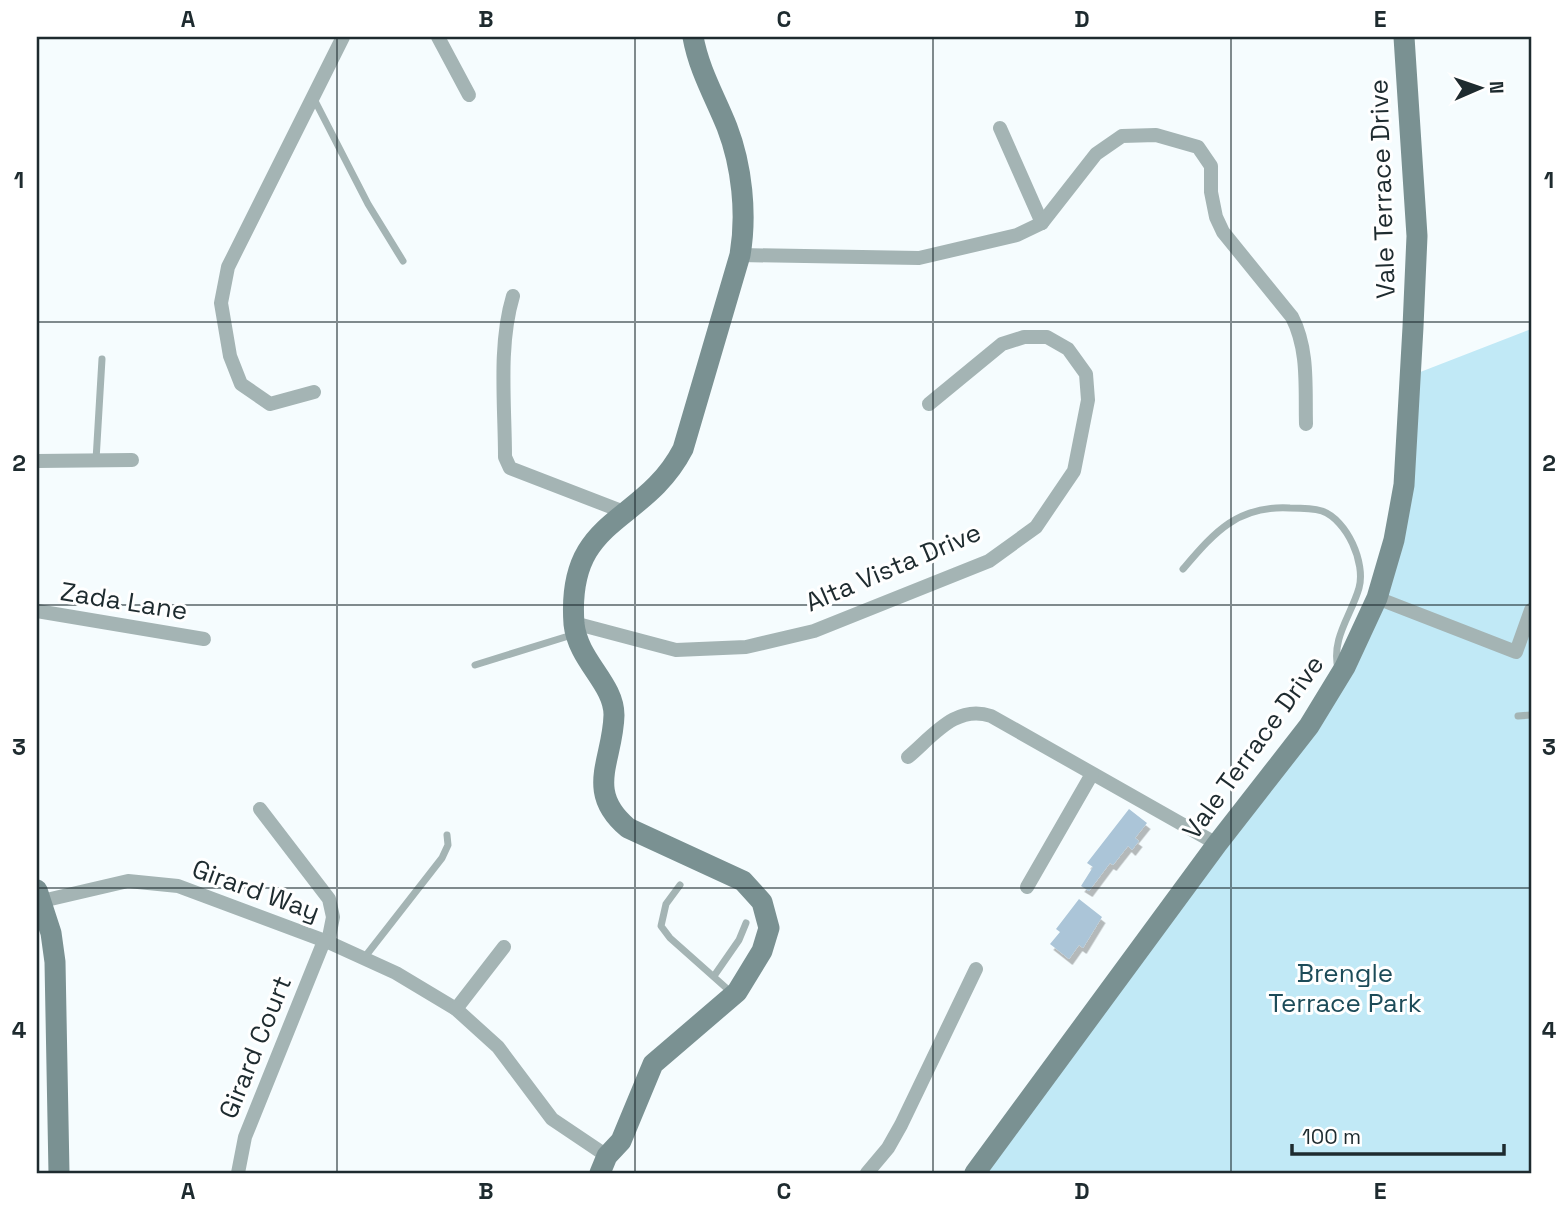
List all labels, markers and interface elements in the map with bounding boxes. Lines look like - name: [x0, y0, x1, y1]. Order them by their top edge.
- text: A: [181, 4, 196, 34]
- text: B: [478, 4, 494, 34]
- text: C: [777, 4, 791, 34]
- text: D: [1074, 4, 1090, 34]
- text: E: [1374, 4, 1386, 34]
- north arrow: [1446, 52, 1516, 122]
- street label: Vale Terrace Drive: [1361, 79, 1403, 299]
- text: N: [1484, 81, 1509, 94]
- text: 1: [14, 165, 24, 195]
- text: 1: [1544, 165, 1554, 195]
- text: 2: [12, 448, 26, 478]
- text: 2: [1542, 448, 1556, 478]
- street label: Alta Vista Drive: [800, 515, 986, 619]
- street label: Zada Lane: [58, 574, 190, 628]
- street label: Vale Terrace Drive: [1175, 648, 1331, 846]
- text: 3: [12, 732, 26, 762]
- text: 3: [1542, 732, 1556, 762]
- street label: Girard Way: [187, 851, 325, 929]
- park label: Brengle Terrace Park: [1268, 956, 1422, 1020]
- street label: Girard Court: [211, 971, 299, 1123]
- text: 4: [12, 1015, 27, 1045]
- text: 4: [1542, 1015, 1557, 1045]
- scale bar: [1292, 1112, 1503, 1156]
- text: 100 m: [1302, 1123, 1361, 1150]
- text: A: [181, 1176, 196, 1206]
- text: B: [478, 1176, 494, 1206]
- text: C: [777, 1176, 791, 1206]
- text: D: [1074, 1176, 1090, 1206]
- text: E: [1374, 1176, 1386, 1206]

